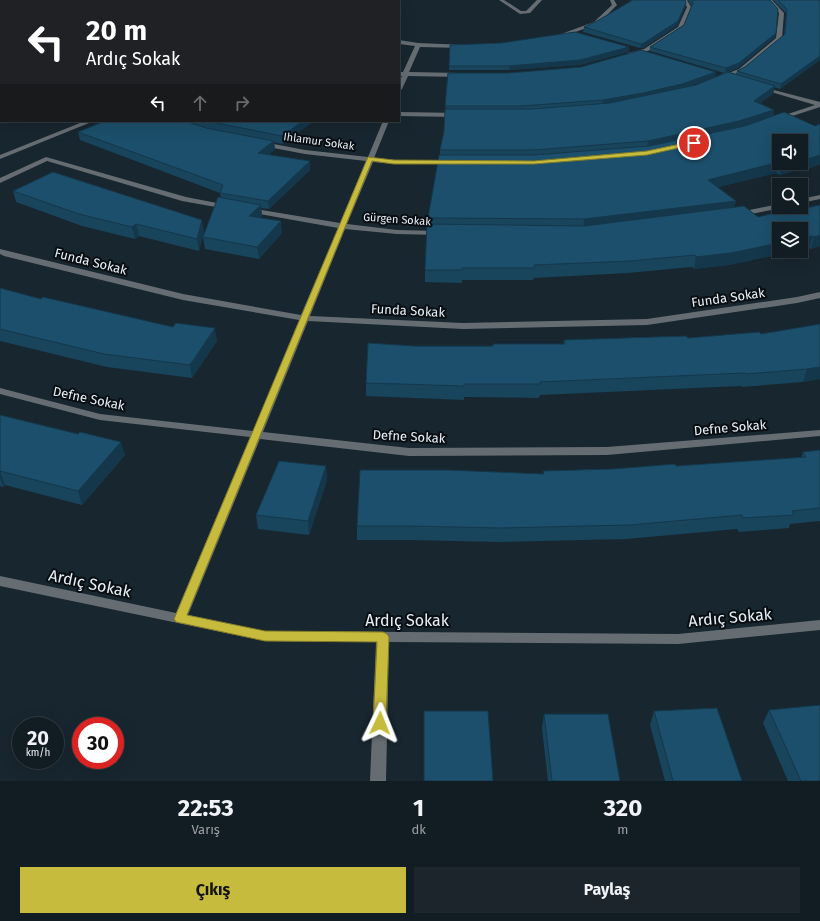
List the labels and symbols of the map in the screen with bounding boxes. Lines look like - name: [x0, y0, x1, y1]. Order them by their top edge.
- pin: [677, 126, 711, 160]
- street label: Ihlamur Sokak: [283, 130, 356, 153]
- street label: Gürgen Sokak: [363, 211, 432, 228]
- street label: Funda Sokak: [53, 245, 129, 278]
- street label: Funda Sokak: [690, 285, 766, 310]
- street label: Funda Sokak: [371, 301, 446, 320]
- street label: Defne Sokak: [52, 384, 126, 413]
- street label: Defne Sokak: [693, 417, 767, 438]
- street label: Defne Sokak: [372, 427, 446, 446]
- street label: Ardıç Sokak: [47, 565, 134, 603]
- street label: Ardıç Sokak: [687, 604, 773, 632]
- street label: Ardıç Sokak: [365, 611, 450, 631]
- position arrow: [359, 702, 401, 744]
- speed limit sign: 30: [72, 717, 124, 769]

